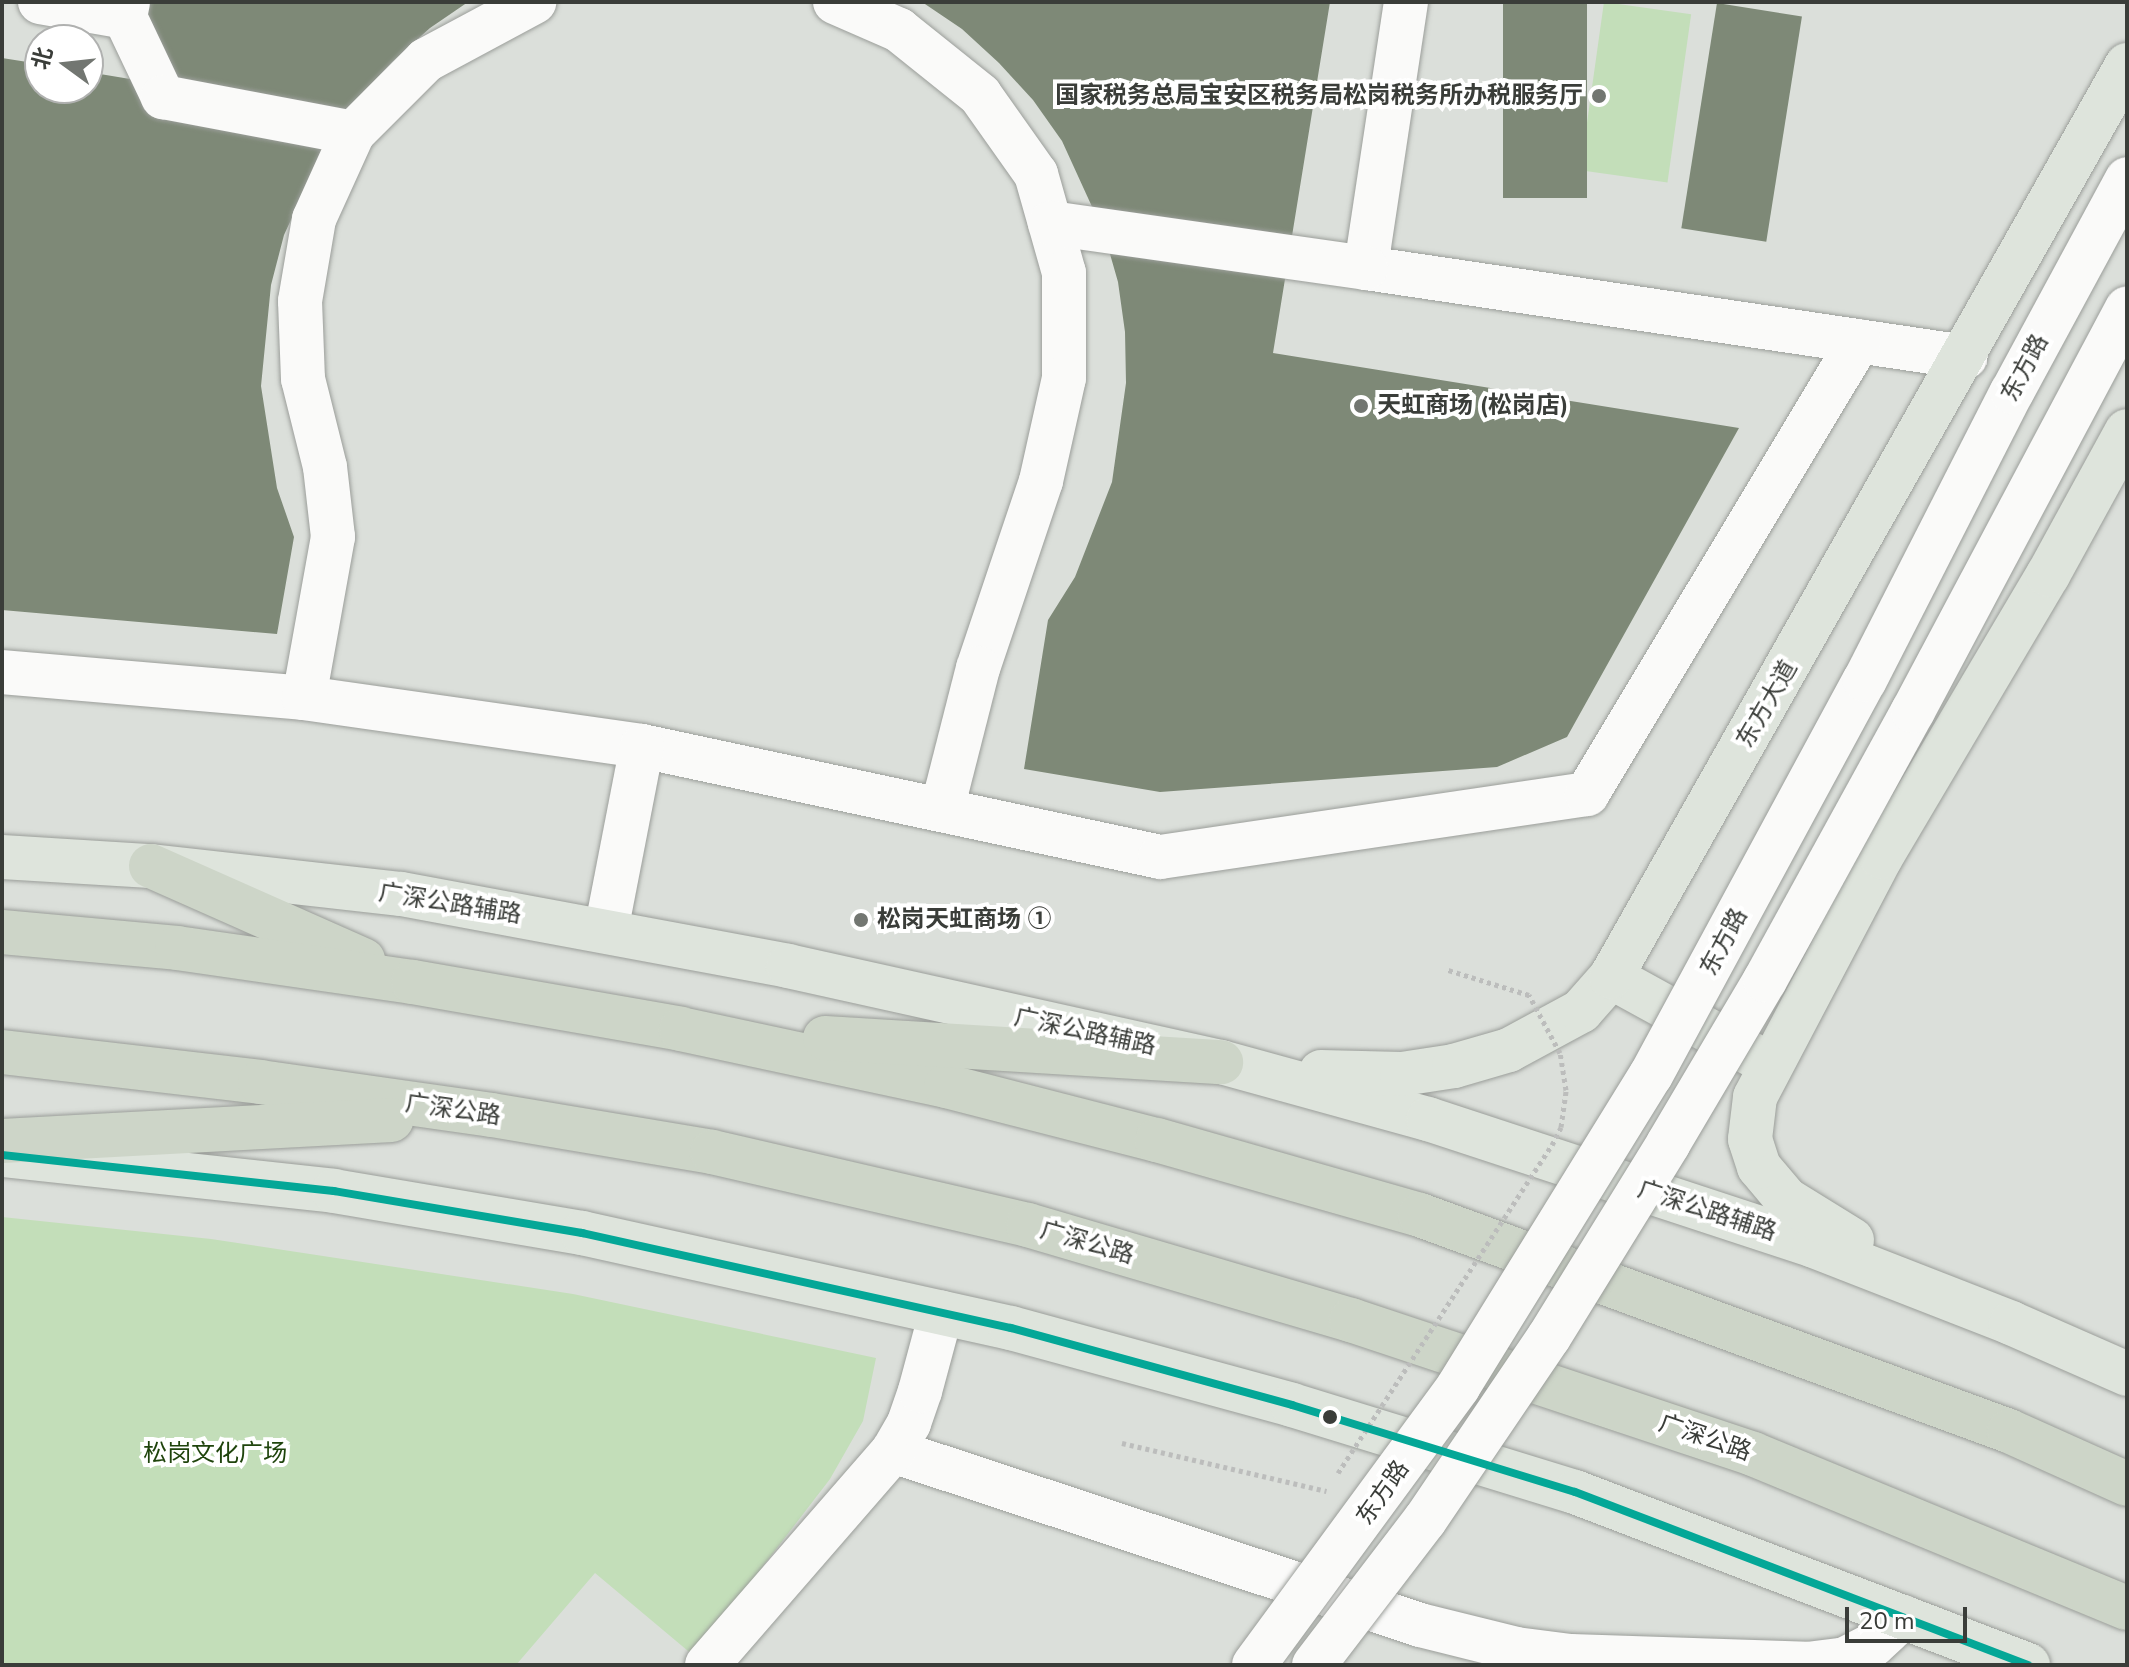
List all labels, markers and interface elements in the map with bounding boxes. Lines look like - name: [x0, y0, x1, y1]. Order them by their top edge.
- north arrow: [24, 24, 104, 104]
- text: 北: [25, 44, 60, 73]
- place label: 国家税务总局宝安区税务局松岗税务所办税服务厅: [1055, 82, 1583, 110]
- marker: 国家税务总局宝安区税务局松岗税务所办税服务厅: [1590, 87, 1608, 105]
- street label: 东方路: [1995, 329, 2055, 407]
- place label: 天虹商场 (松岗店): [1377, 392, 1569, 420]
- marker: 天虹商场 (松岗店): [1352, 397, 1370, 415]
- street label: 东方大道: [1731, 655, 1803, 753]
- street label: 广深公路辅路: [377, 879, 523, 929]
- street label: 东方路: [1694, 903, 1754, 981]
- place label: 松岗天虹商场 ①: [877, 906, 1051, 934]
- marker: 松岗天虹商场 ①: [852, 911, 870, 929]
- street label: 广深公路辅路: [1012, 1003, 1158, 1061]
- street label: 广深公路: [403, 1089, 503, 1131]
- street label: 广深公路辅路: [1634, 1175, 1780, 1247]
- street label: 广深公路: [1037, 1216, 1137, 1270]
- unlabelled marker: [1322, 1409, 1338, 1425]
- street label: 广深公路: [1655, 1409, 1755, 1467]
- park label: 松岗文化广场: [143, 1440, 287, 1468]
- street label: 东方路: [1351, 1455, 1415, 1531]
- scale bar: [1849, 1591, 1971, 1641]
- text: 20 m: [1859, 1605, 1915, 1637]

